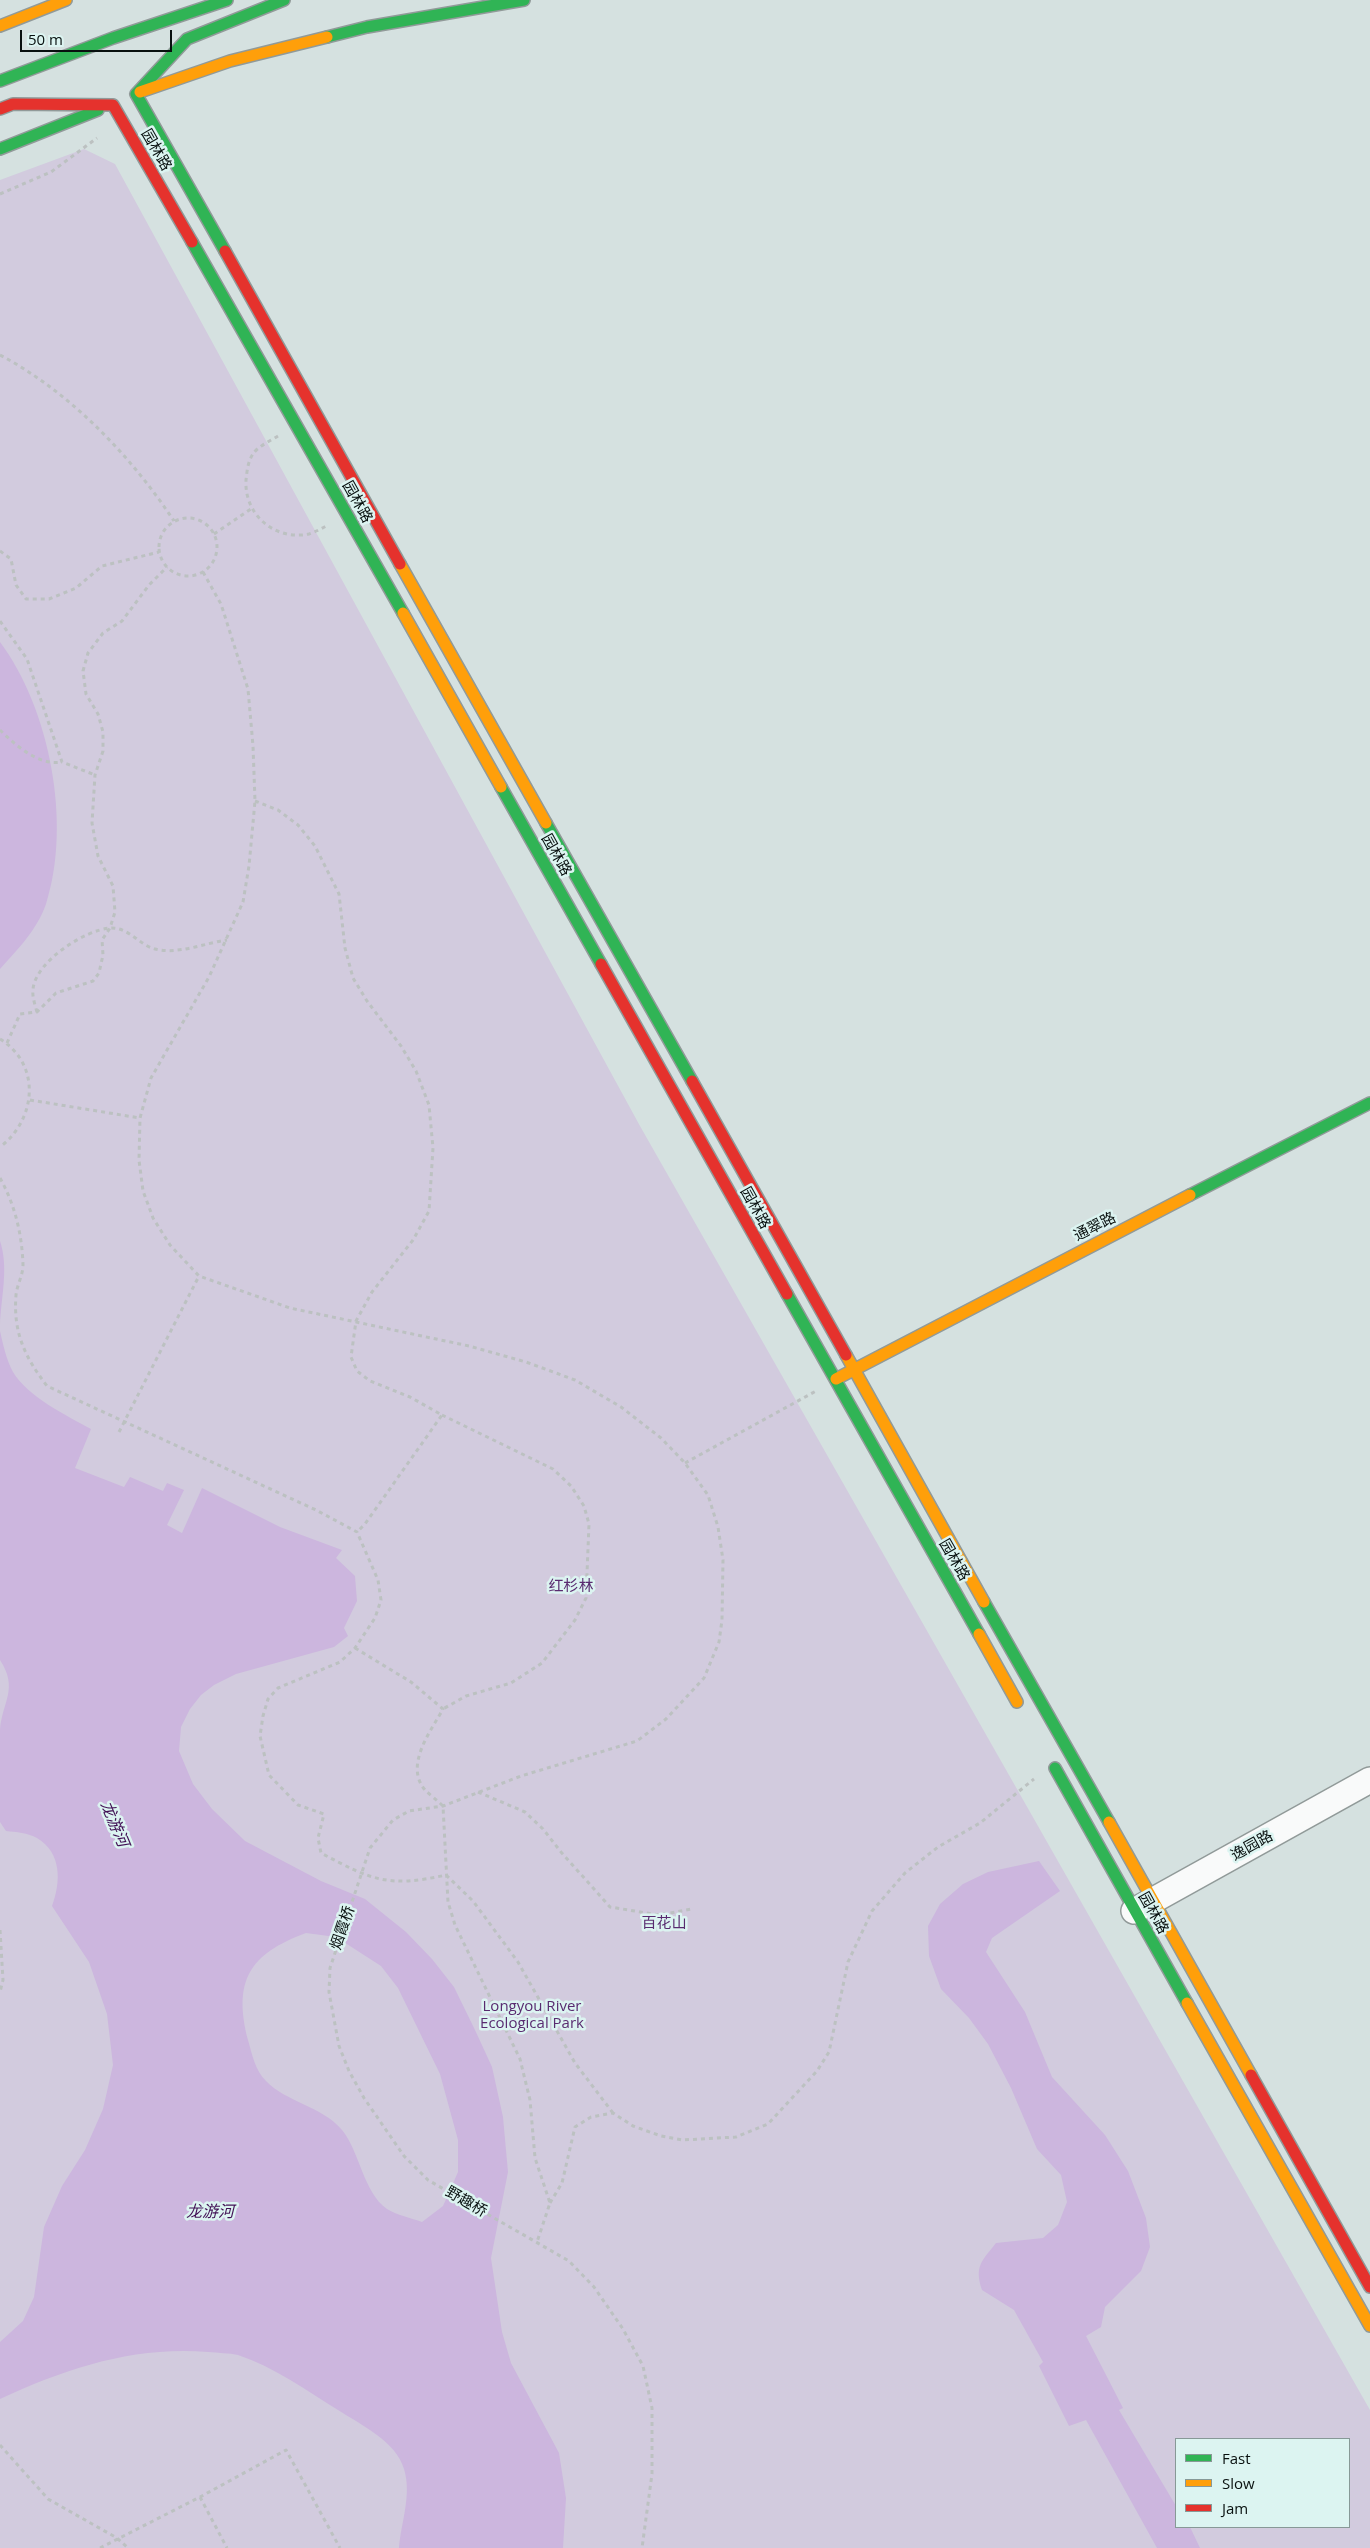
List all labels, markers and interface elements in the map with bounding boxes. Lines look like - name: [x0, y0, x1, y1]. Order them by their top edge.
- scale bar: [22, 20, 175, 52]
- text: 50 m: [28, 29, 63, 49]
- street label: 园林路: [137, 126, 175, 174]
- street label: 园林路: [338, 478, 376, 526]
- street label: 园林路: [537, 831, 575, 879]
- street label: 园林路: [736, 1184, 774, 1232]
- street label: 通翠路: [1071, 1209, 1119, 1245]
- street label: 园林路: [935, 1536, 973, 1584]
- park label: 红杉林: [549, 1578, 593, 1596]
- water label: 龙游河: [96, 1798, 132, 1850]
- street label: 逸园路: [1228, 1827, 1276, 1865]
- street label: 园林路: [1134, 1889, 1172, 1937]
- street label: 烟霞桥: [327, 1904, 359, 1952]
- park label: 百花山: [642, 1915, 686, 1933]
- park label: Longyou River Ecological Park: [480, 1998, 584, 2033]
- street label: 野趣桥: [442, 2183, 490, 2221]
- water label: 龙游河: [186, 2202, 234, 2222]
- legend: [1175, 2438, 1350, 2528]
- text: Fast: [1222, 2448, 1251, 2468]
- text: Slow: [1222, 2473, 1255, 2493]
- text: Jam: [1222, 2498, 1248, 2518]

